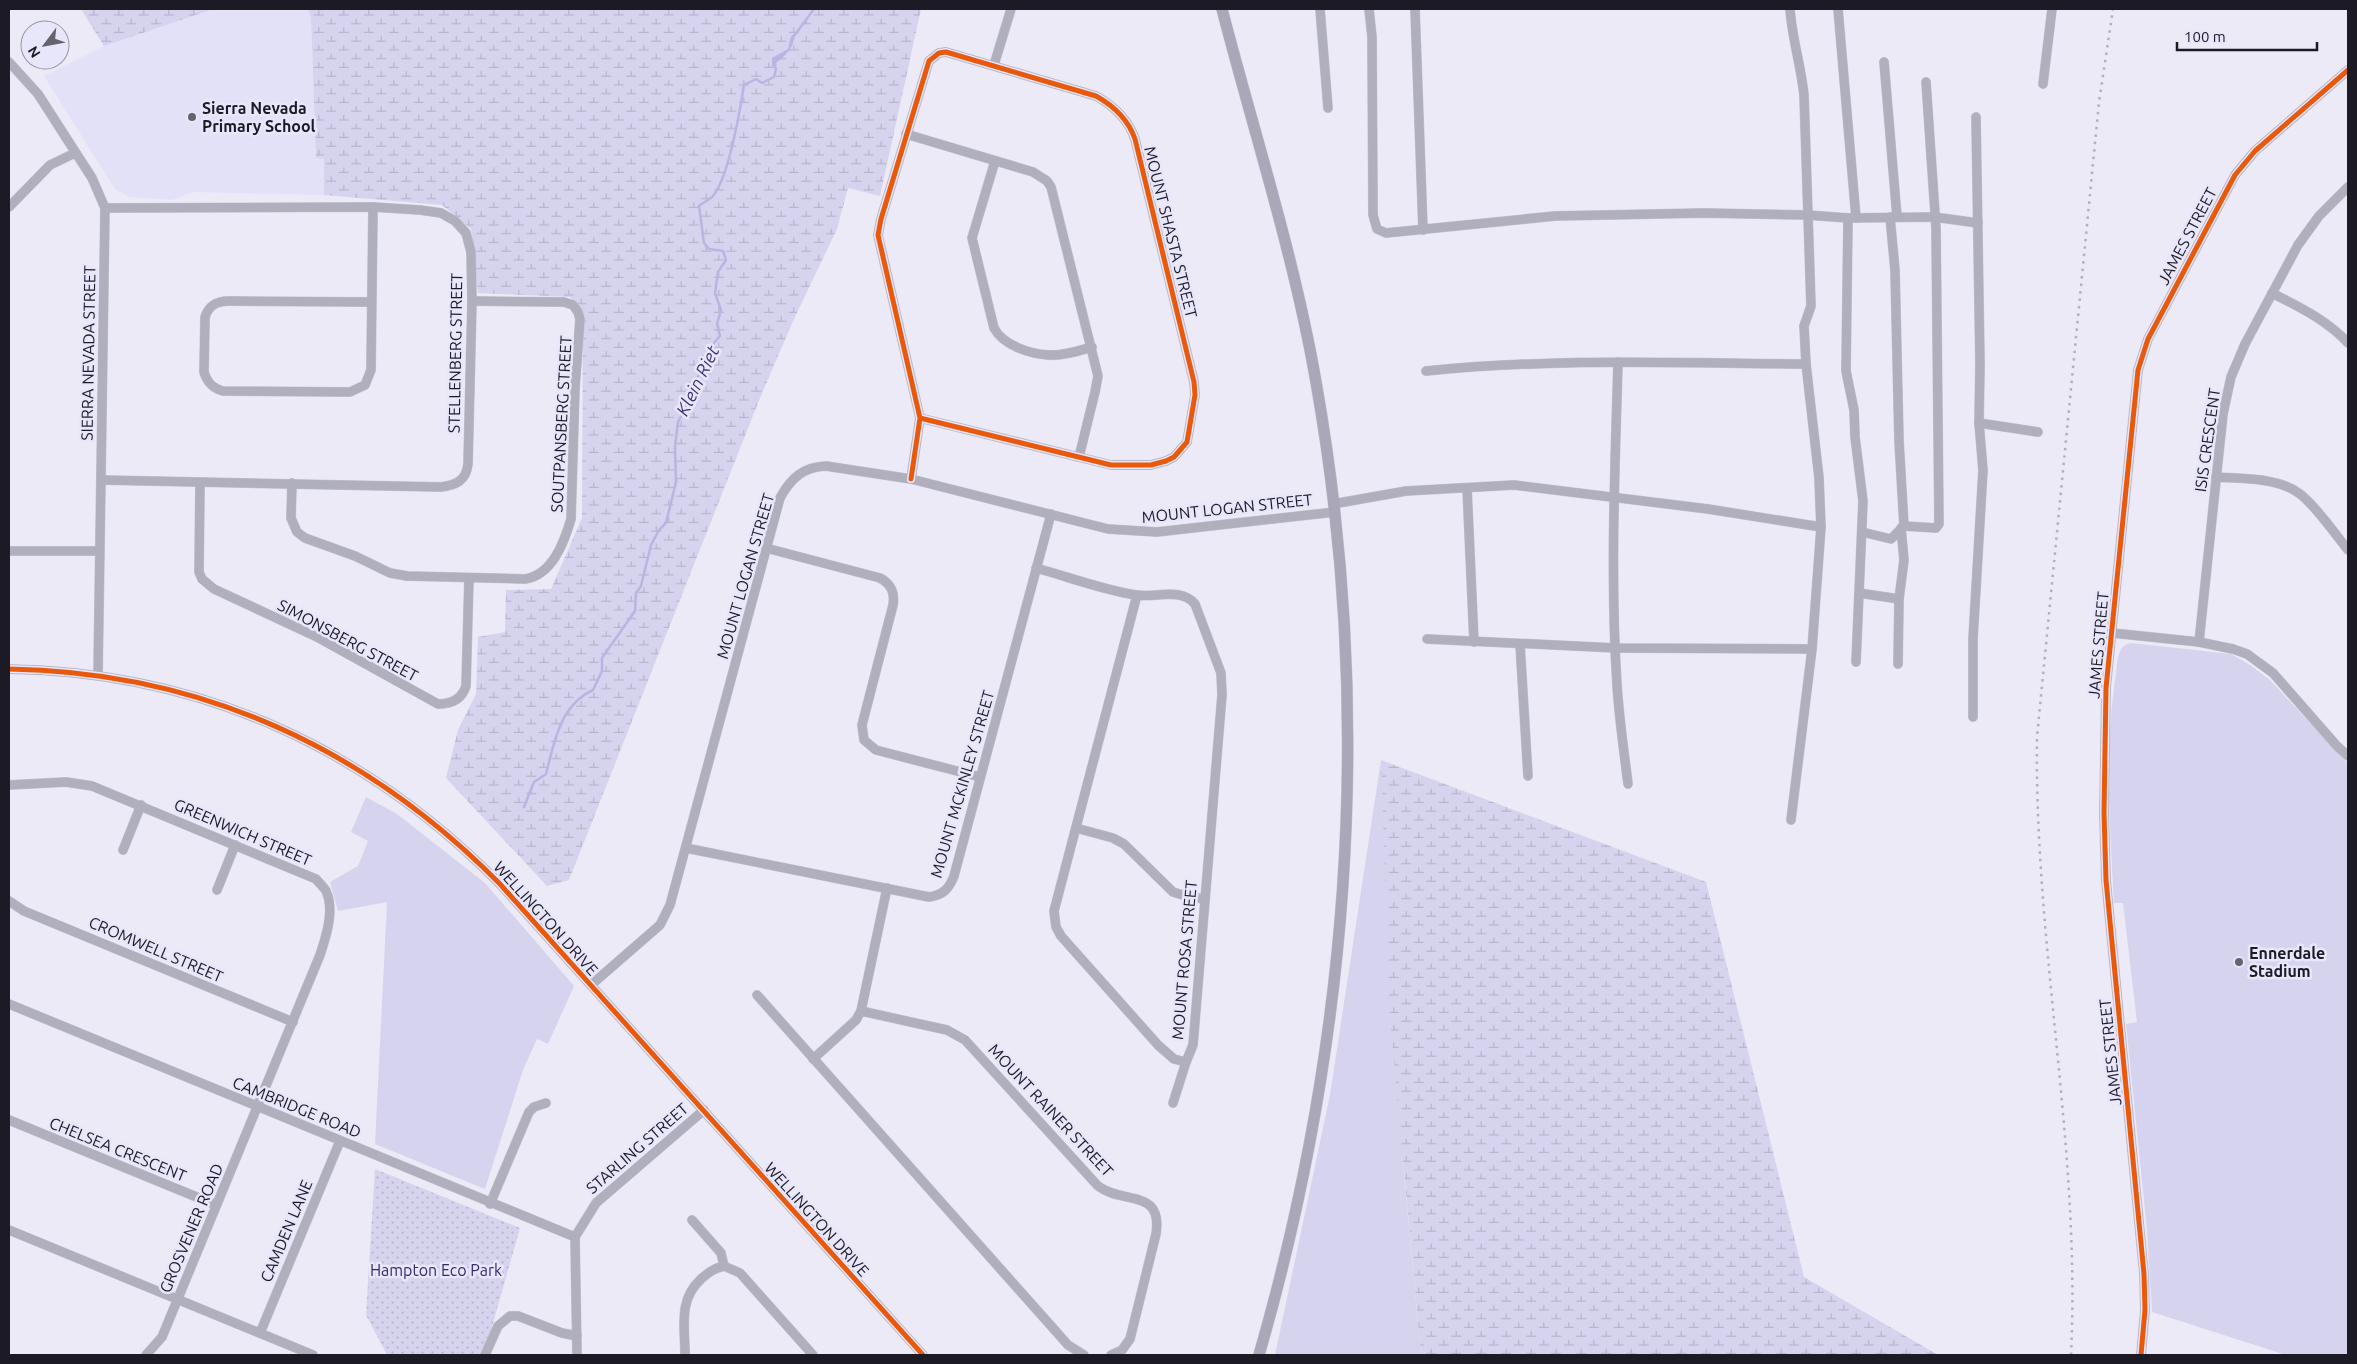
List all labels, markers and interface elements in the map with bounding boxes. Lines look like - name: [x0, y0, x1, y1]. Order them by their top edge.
- north arrow: [20, 20, 70, 70]
- scale bar: [2177, 20, 2317, 52]
- text: 100 m: [2184, 28, 2226, 45]
- text: N: [24, 43, 44, 61]
- place label: Sierra Nevada Primary School: [202, 99, 316, 135]
- marker: Sierra Nevada Primary School: [186, 111, 198, 123]
- street label: MOUNT SHASTA STREET: [1141, 144, 1201, 320]
- street label: JAMES STREET: [2154, 184, 2220, 288]
- street label: SIERRA NEVADA STREET: [77, 265, 99, 441]
- street label: STELLENBERG STREET: [445, 273, 465, 433]
- street label: SOUTPANSBERG STREET: [547, 335, 575, 513]
- water label: Klein Riet: [672, 341, 723, 419]
- street label: ISIS CRESCENT: [2191, 387, 2223, 493]
- street label: MOUNT LOGAN STREET: [1141, 490, 1313, 526]
- street label: MOUNT LOGAN STREET: [713, 491, 777, 661]
- street label: JAMES STREET: [2084, 591, 2112, 699]
- street label: SIMONSBERG STREET: [275, 595, 421, 685]
- street label: MOUNT MCKINLEY STREET: [927, 688, 997, 880]
- street label: GREENWICH STREET: [172, 795, 315, 869]
- street label: WELLINGTON DRIVE: [490, 857, 602, 979]
- street label: MOUNT ROSA STREET: [1168, 879, 1200, 1041]
- street label: CROMWELL STREET: [86, 913, 226, 985]
- place label: Ennerdale Stadium: [2249, 944, 2325, 980]
- marker: Ennerdale Stadium: [2233, 956, 2245, 968]
- street label: JAMES STREET: [2095, 998, 2125, 1106]
- street label: MOUNT RAINER STREET: [985, 1040, 1117, 1180]
- street label: CAMBRIDGE ROAD: [230, 1073, 364, 1141]
- street label: STARLING STREET: [582, 1099, 692, 1197]
- street label: CHELSEA CRESCENT: [47, 1113, 189, 1185]
- street label: WELLINGTON DRIVE: [761, 1158, 873, 1280]
- street label: GROSVENER ROAD: [156, 1161, 226, 1295]
- street label: CAMDEN LANE: [256, 1177, 316, 1285]
- park label: Hampton Eco Park: [370, 1261, 502, 1279]

